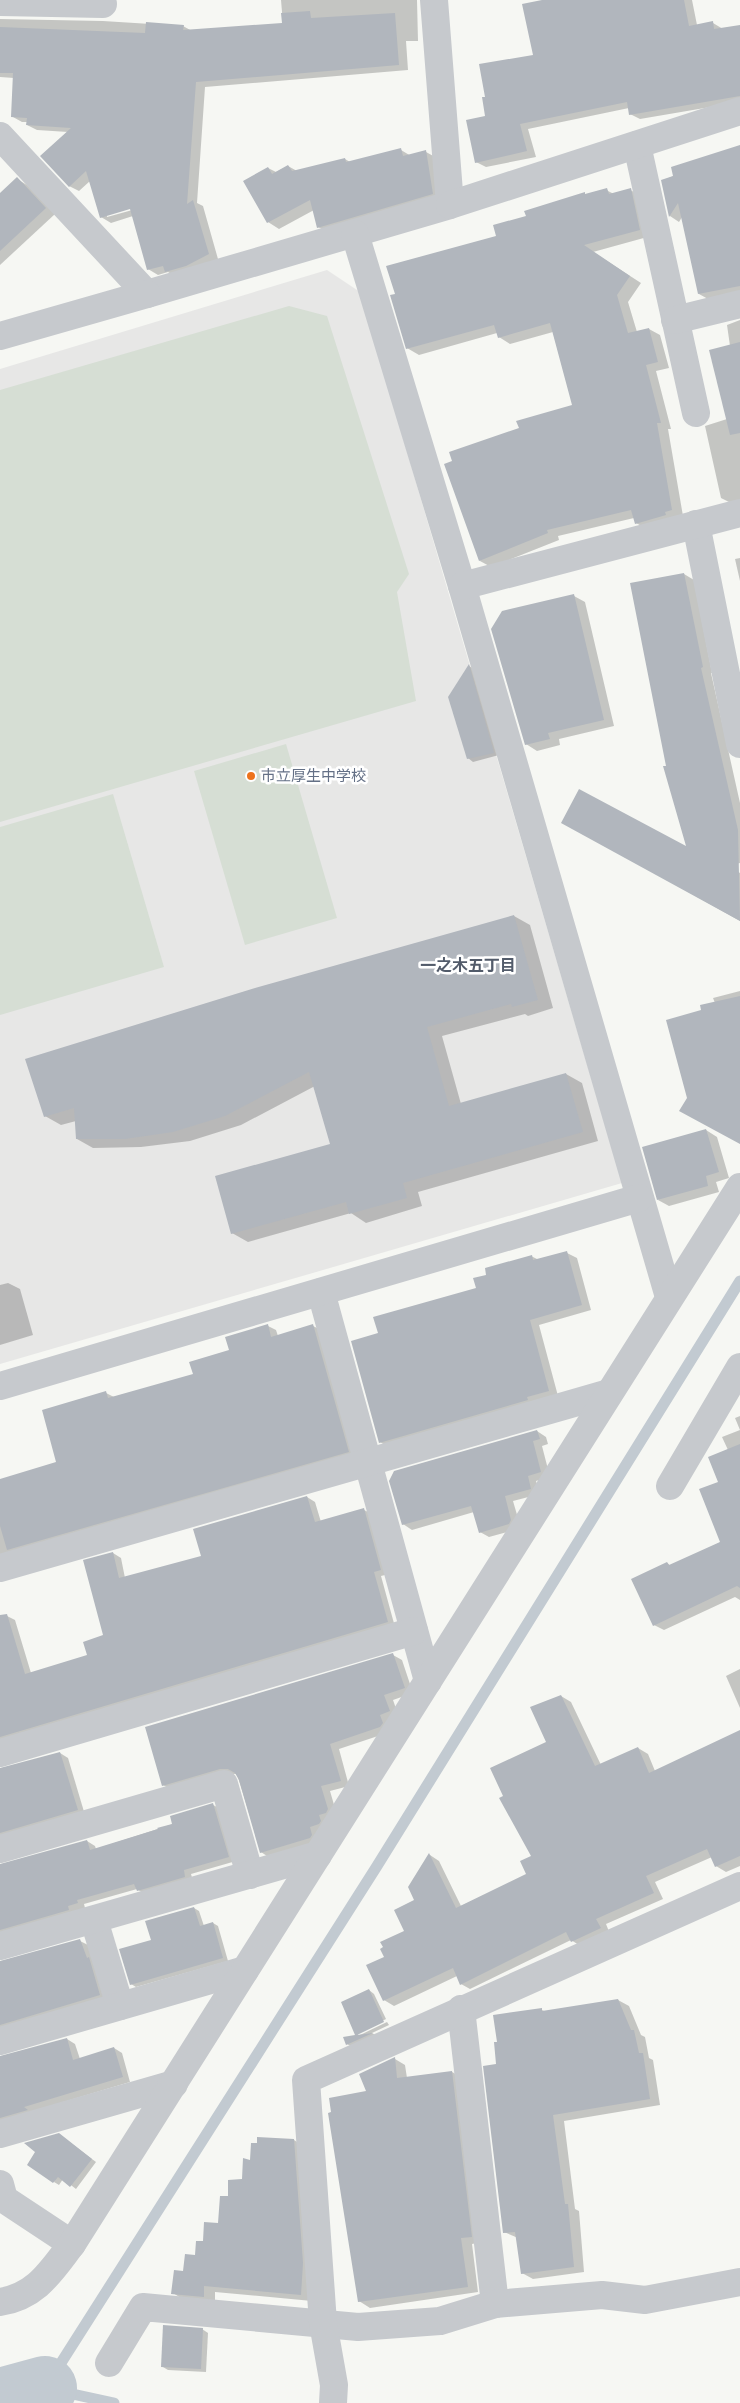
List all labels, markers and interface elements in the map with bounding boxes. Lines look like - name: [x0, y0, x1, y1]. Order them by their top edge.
- place label: 市立厚生中学校: [261, 767, 366, 785]
- marker: 市立厚生中学校: [245, 770, 257, 782]
- district label: 一之木五丁目: [420, 956, 516, 975]

